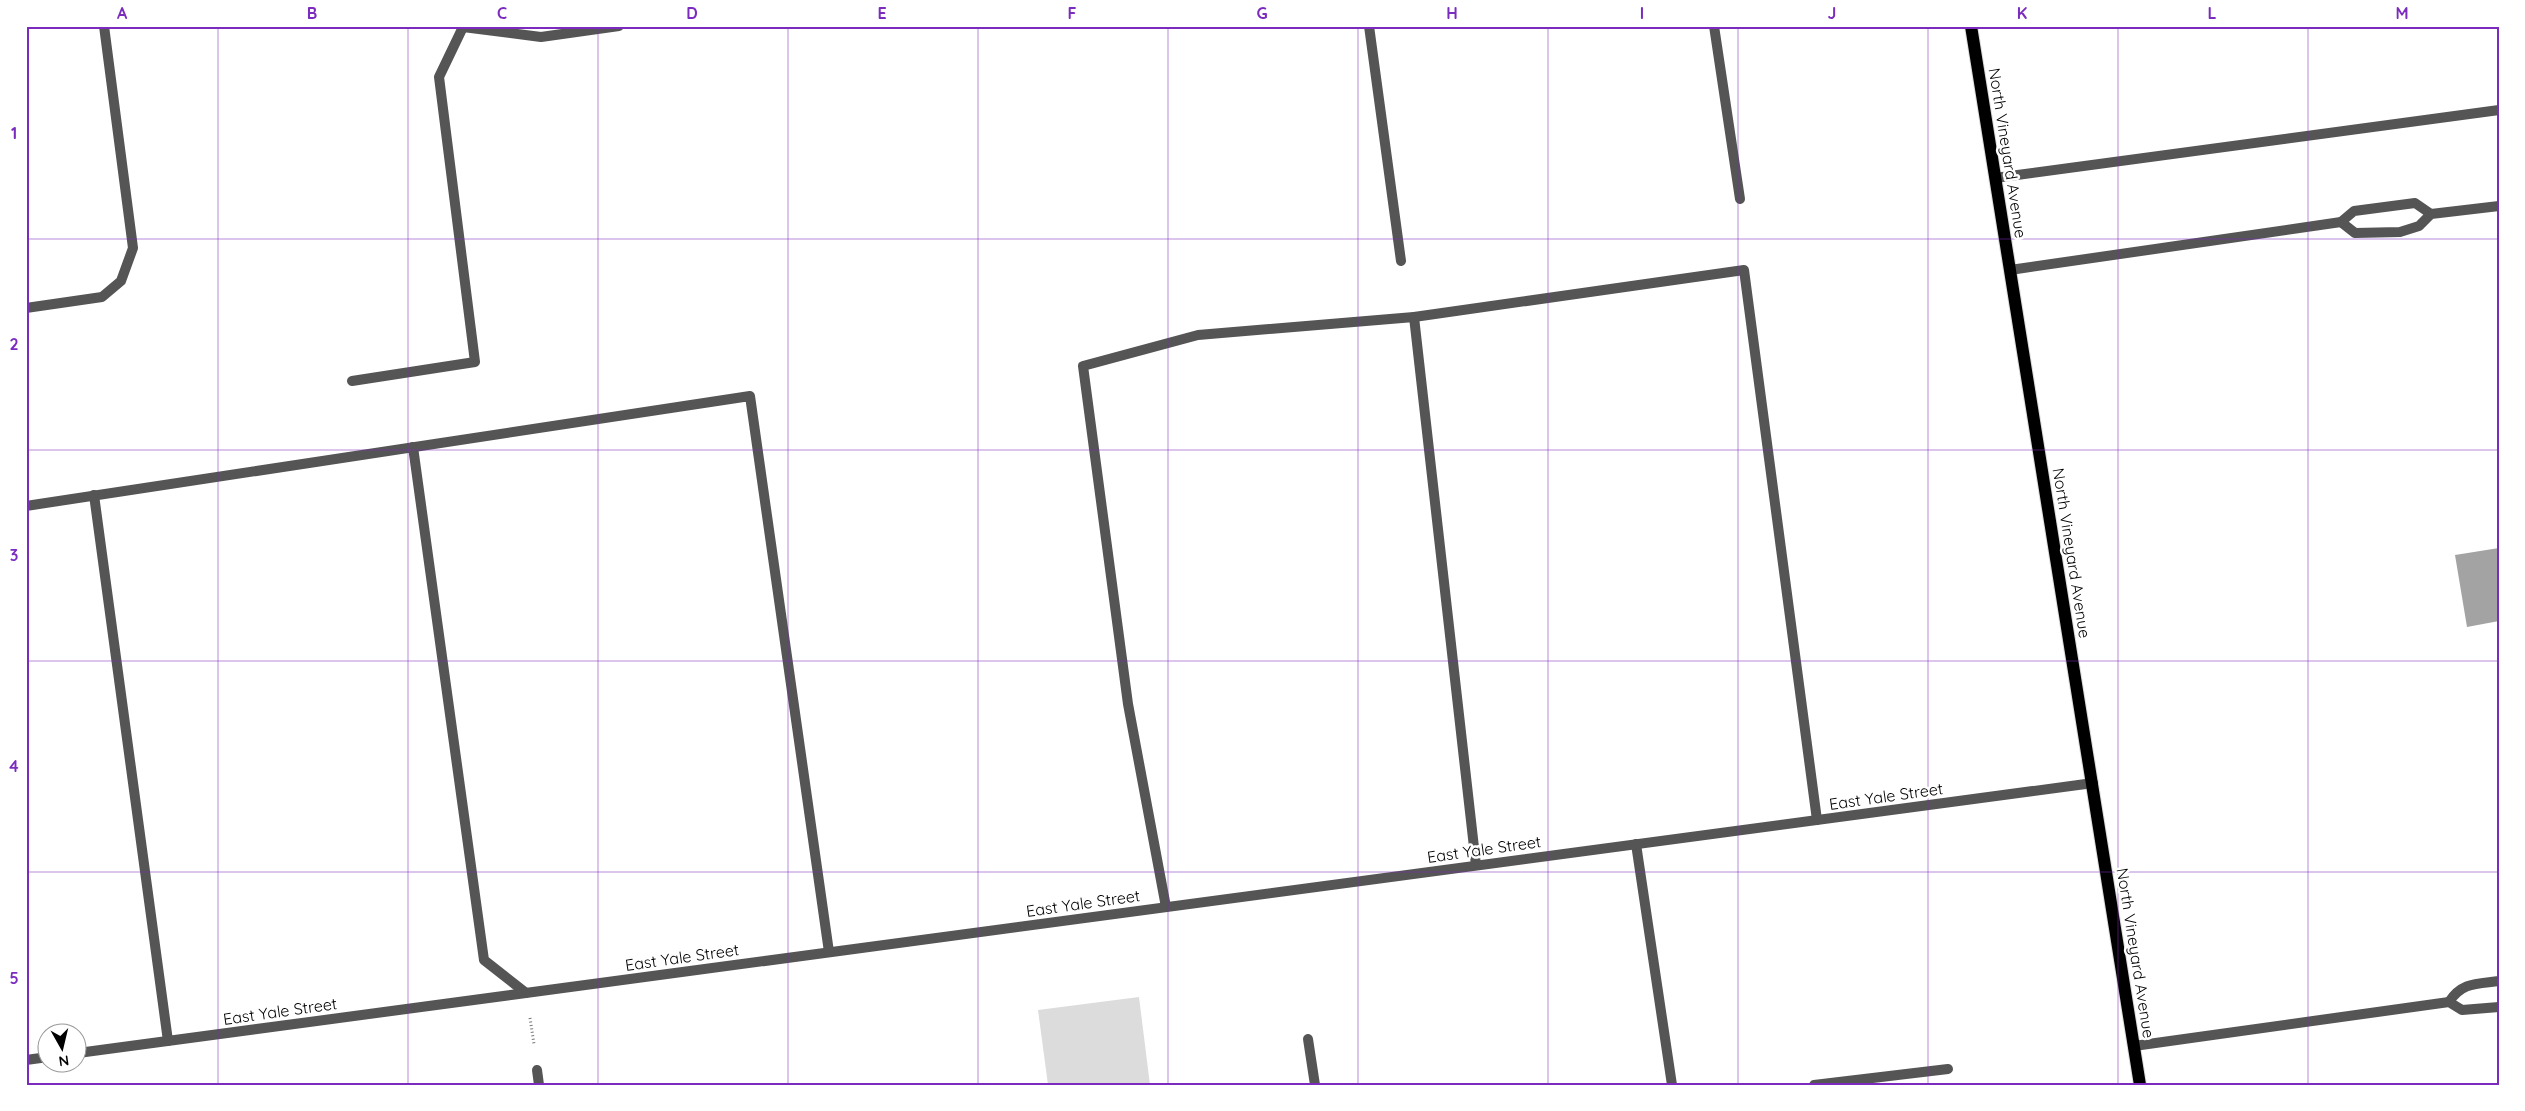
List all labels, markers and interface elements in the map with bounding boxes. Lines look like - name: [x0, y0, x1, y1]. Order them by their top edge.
- text: A: [117, 3, 128, 23]
- text: B: [307, 3, 317, 23]
- text: C: [497, 3, 507, 23]
- text: D: [686, 3, 698, 23]
- text: E: [877, 3, 887, 23]
- text: F: [1068, 3, 1077, 23]
- text: G: [1256, 3, 1268, 23]
- text: H: [1446, 3, 1458, 23]
- text: I: [1640, 3, 1644, 23]
- text: J: [1828, 3, 1836, 23]
- text: K: [2017, 3, 2027, 23]
- text: L: [2208, 3, 2217, 23]
- text: M: [2395, 3, 2409, 23]
- street label: North Vineyard Avenue: [1985, 66, 2031, 240]
- text: 1: [11, 123, 17, 143]
- text: 2: [9, 334, 19, 354]
- street label: North Vineyard Avenue: [2049, 466, 2095, 640]
- text: 3: [10, 545, 18, 565]
- text: 4: [9, 756, 19, 776]
- street label: East Yale Street: [1828, 778, 1944, 814]
- street label: East Yale Street: [1426, 831, 1542, 867]
- street label: North Vineyard Avenue: [2113, 866, 2159, 1040]
- street label: East Yale Street: [1025, 885, 1141, 921]
- street label: East Yale Street: [624, 939, 740, 975]
- text: 5: [9, 968, 19, 988]
- street label: East Yale Street: [222, 993, 338, 1029]
- north arrow: [38, 1024, 88, 1074]
- text: N: [57, 1051, 70, 1071]

